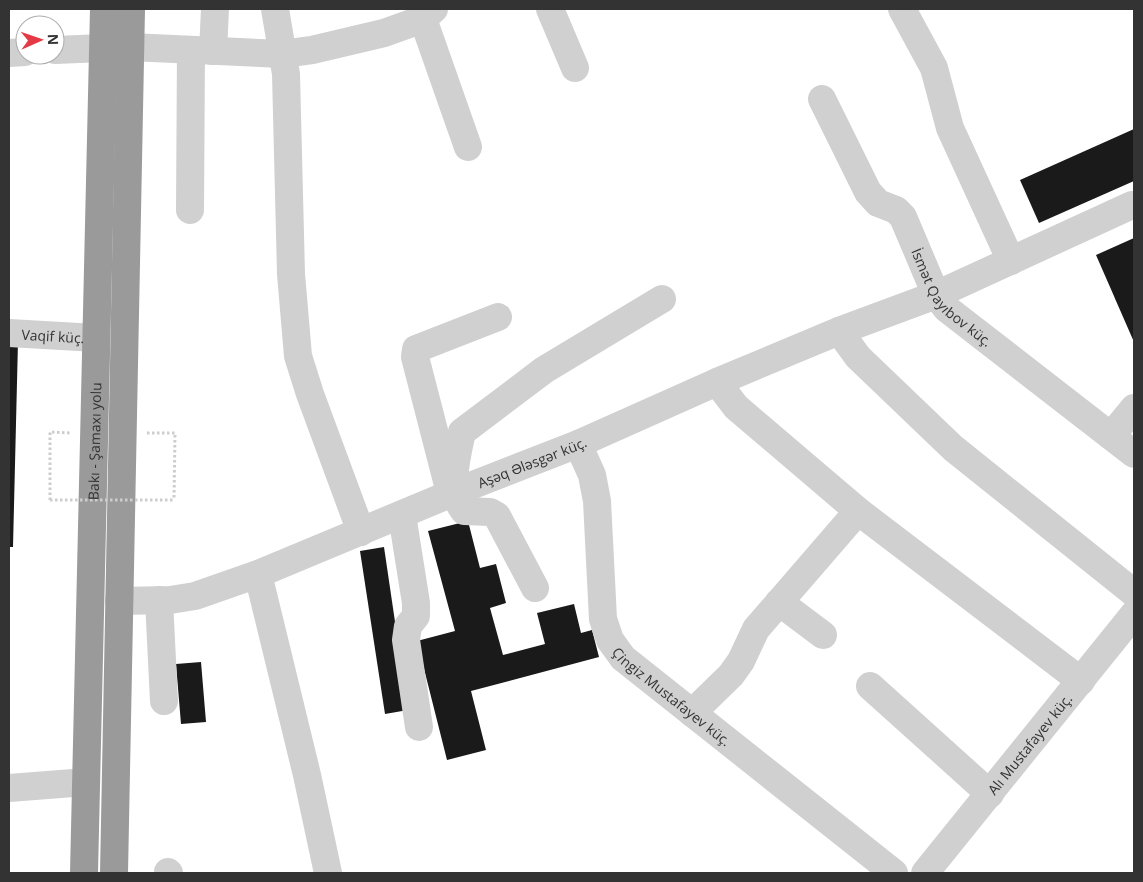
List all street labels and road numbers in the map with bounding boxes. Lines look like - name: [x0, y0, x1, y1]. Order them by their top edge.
- street label: İsmət Qayıbov küç.: [908, 245, 997, 350]
- street label: Vaqif küç.: [21, 324, 85, 347]
- street label: Bakı - Şamaxı yolu: [83, 382, 105, 500]
- street label: Aşəq Ələsgər küç.: [475, 432, 589, 492]
- street label: Çingiz Mustafayev küç.: [608, 643, 735, 750]
- street label: Alı Mustafayev küç.: [983, 689, 1076, 798]

